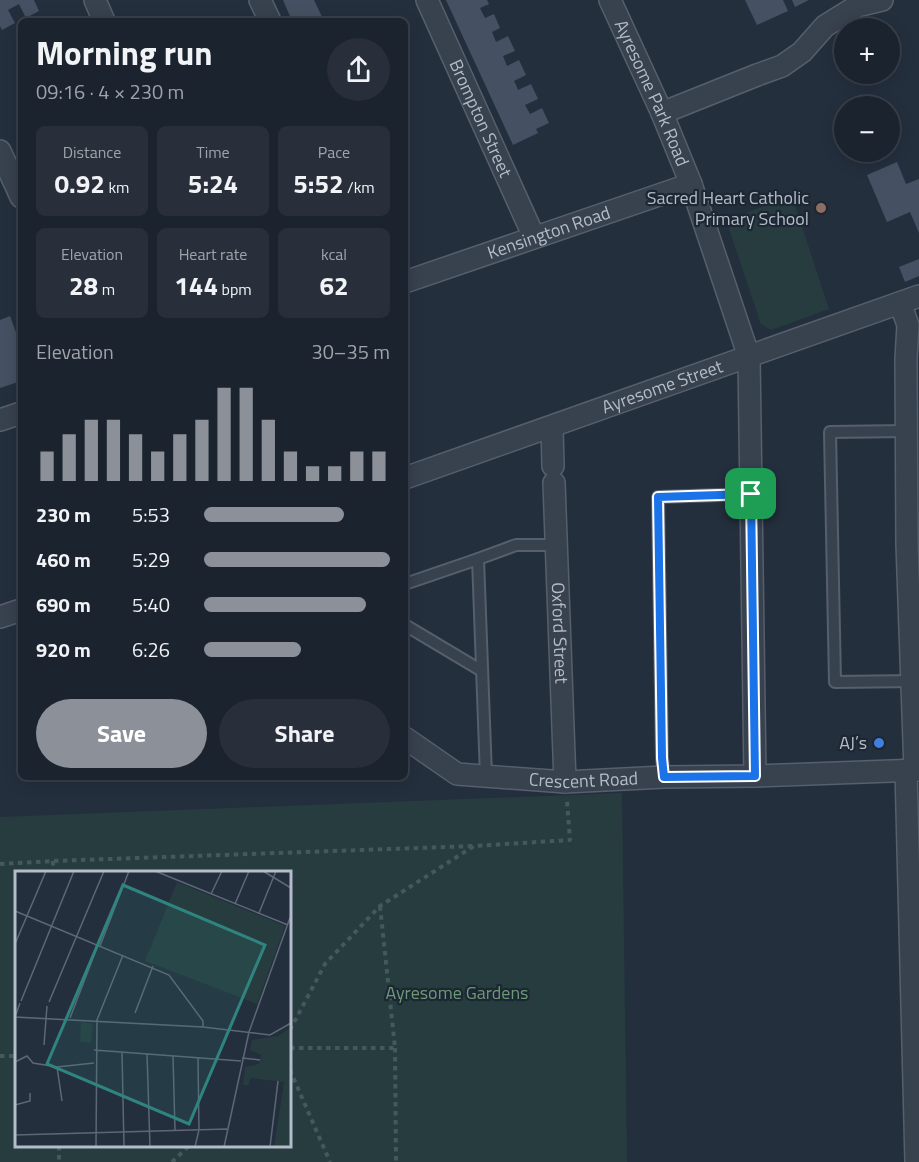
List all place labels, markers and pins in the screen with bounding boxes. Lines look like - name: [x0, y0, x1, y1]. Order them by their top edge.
- place label: Sacred Heart Catholic Primary School: [647, 184, 809, 232]
- marker: Sacred Heart Catholic Primary School: [814, 201, 828, 215]
- pin: [725, 468, 776, 519]
- place label: AJ’s: [839, 729, 867, 756]
- marker: AJ’s: [872, 736, 886, 750]

